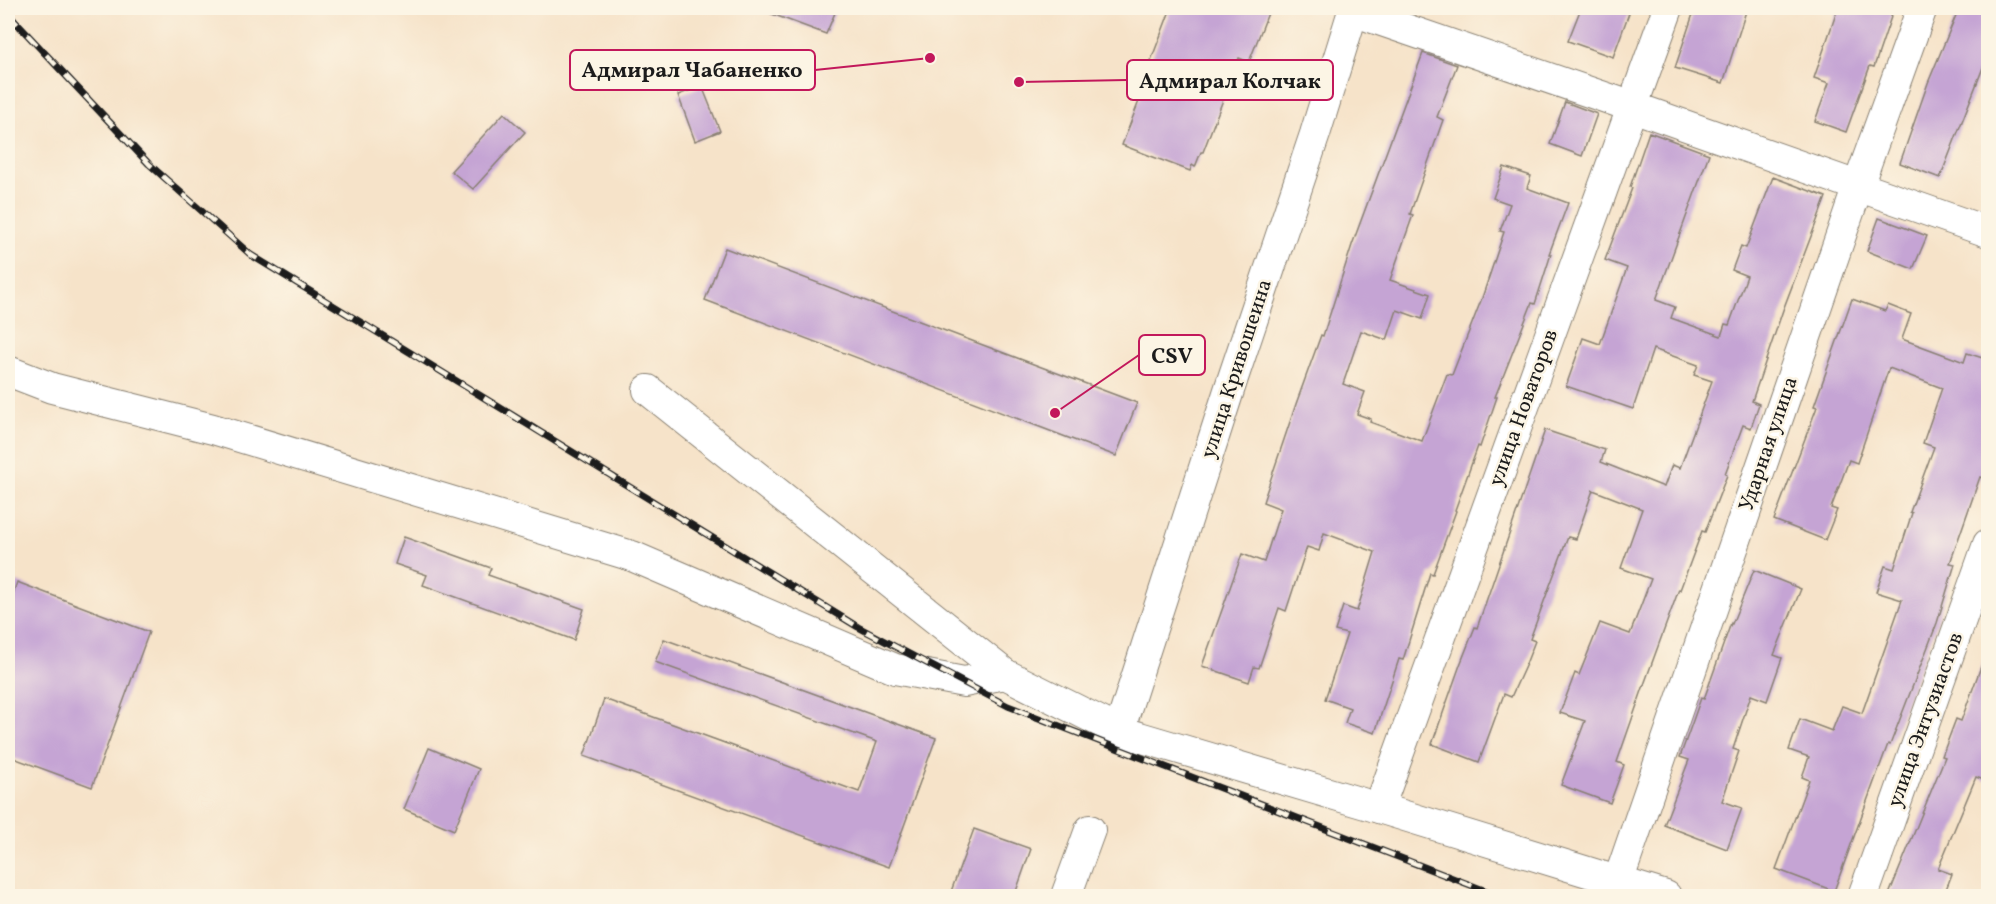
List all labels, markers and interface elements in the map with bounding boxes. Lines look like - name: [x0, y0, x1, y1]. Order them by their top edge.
- callout: Адмирал Чабаненко: [570, 50, 815, 90]
- text: Адмирал Чабаненко: [582, 56, 802, 87]
- callout: Адмирал Колчак: [1127, 60, 1333, 100]
- text: Адмирал Колчак: [1139, 67, 1321, 98]
- street label: улица Кривошеина: [1194, 276, 1280, 462]
- street label: улица Новаторов: [1482, 325, 1566, 491]
- callout: CSV: [1139, 335, 1205, 375]
- text: CSV: [1151, 342, 1193, 373]
- street label: Ударная улица: [1732, 373, 1806, 515]
- street label: улица Энтузиастов: [1881, 628, 1971, 812]

